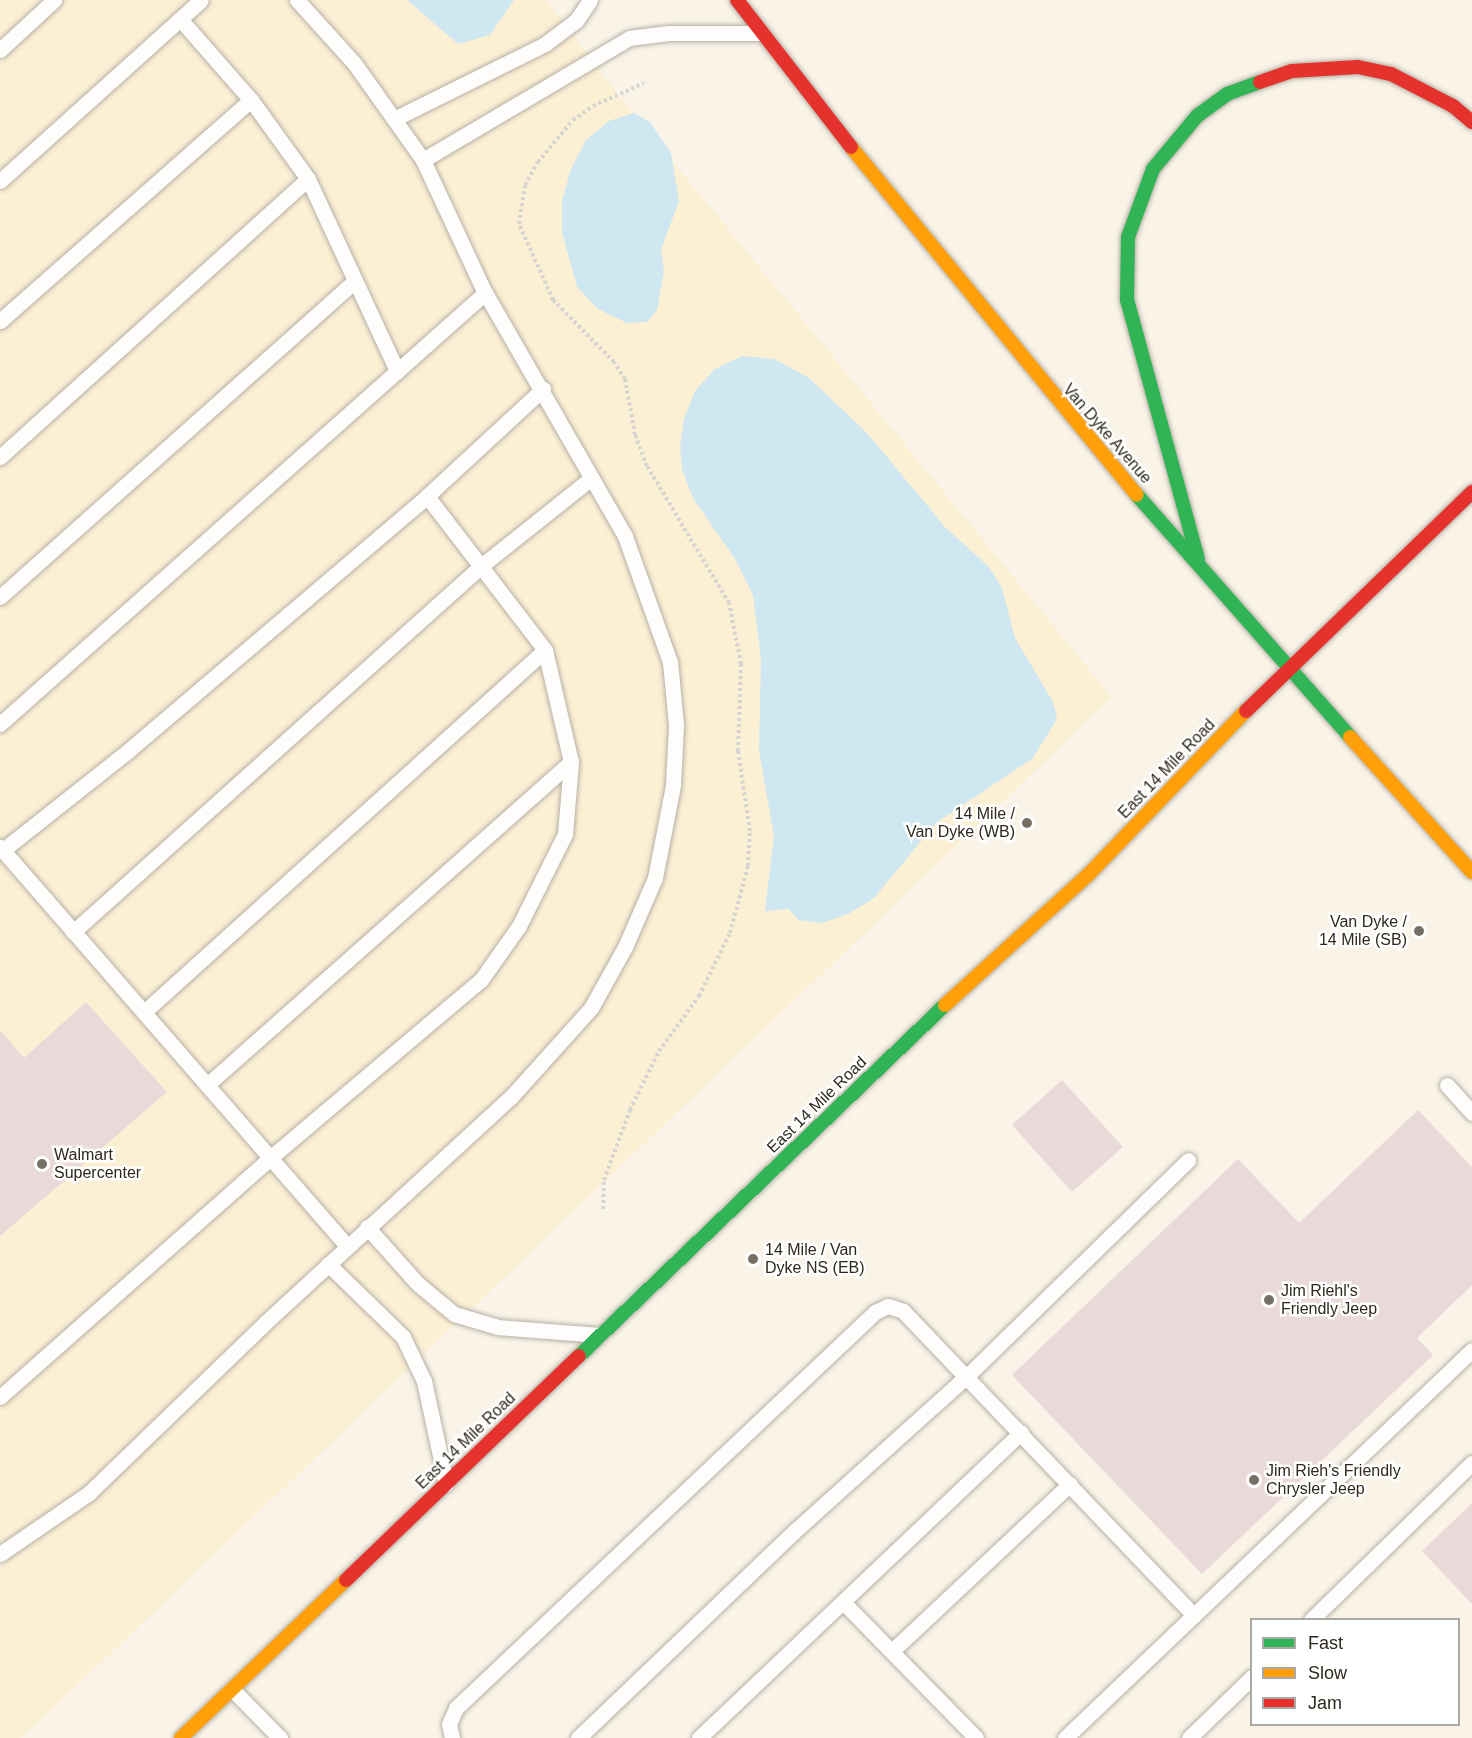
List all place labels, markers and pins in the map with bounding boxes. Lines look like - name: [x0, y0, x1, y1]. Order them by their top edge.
- place label: 14 Mile / Van Dyke (WB): [906, 804, 1015, 842]
- marker: 14 Mile / Van Dyke (WB): [1020, 816, 1034, 830]
- place label: Van Dyke / 14 Mile (SB): [1319, 912, 1407, 950]
- marker: Van Dyke / 14 Mile (SB): [1412, 924, 1426, 938]
- place label: Walmart Supercenter: [54, 1145, 141, 1183]
- marker: Walmart Supercenter: [35, 1157, 49, 1171]
- place label: 14 Mile / Van Dyke NS (EB): [765, 1240, 865, 1278]
- marker: 14 Mile / Van Dyke NS (EB): [746, 1252, 760, 1266]
- place label: Jim Riehl's Friendly Jeep: [1281, 1281, 1377, 1319]
- marker: Jim Riehl's Friendly Jeep: [1262, 1293, 1276, 1307]
- place label: Jim Rieh's Friendly Chrysler Jeep: [1266, 1461, 1401, 1499]
- marker: Jim Rieh's Friendly Chrysler Jeep: [1247, 1473, 1261, 1487]

